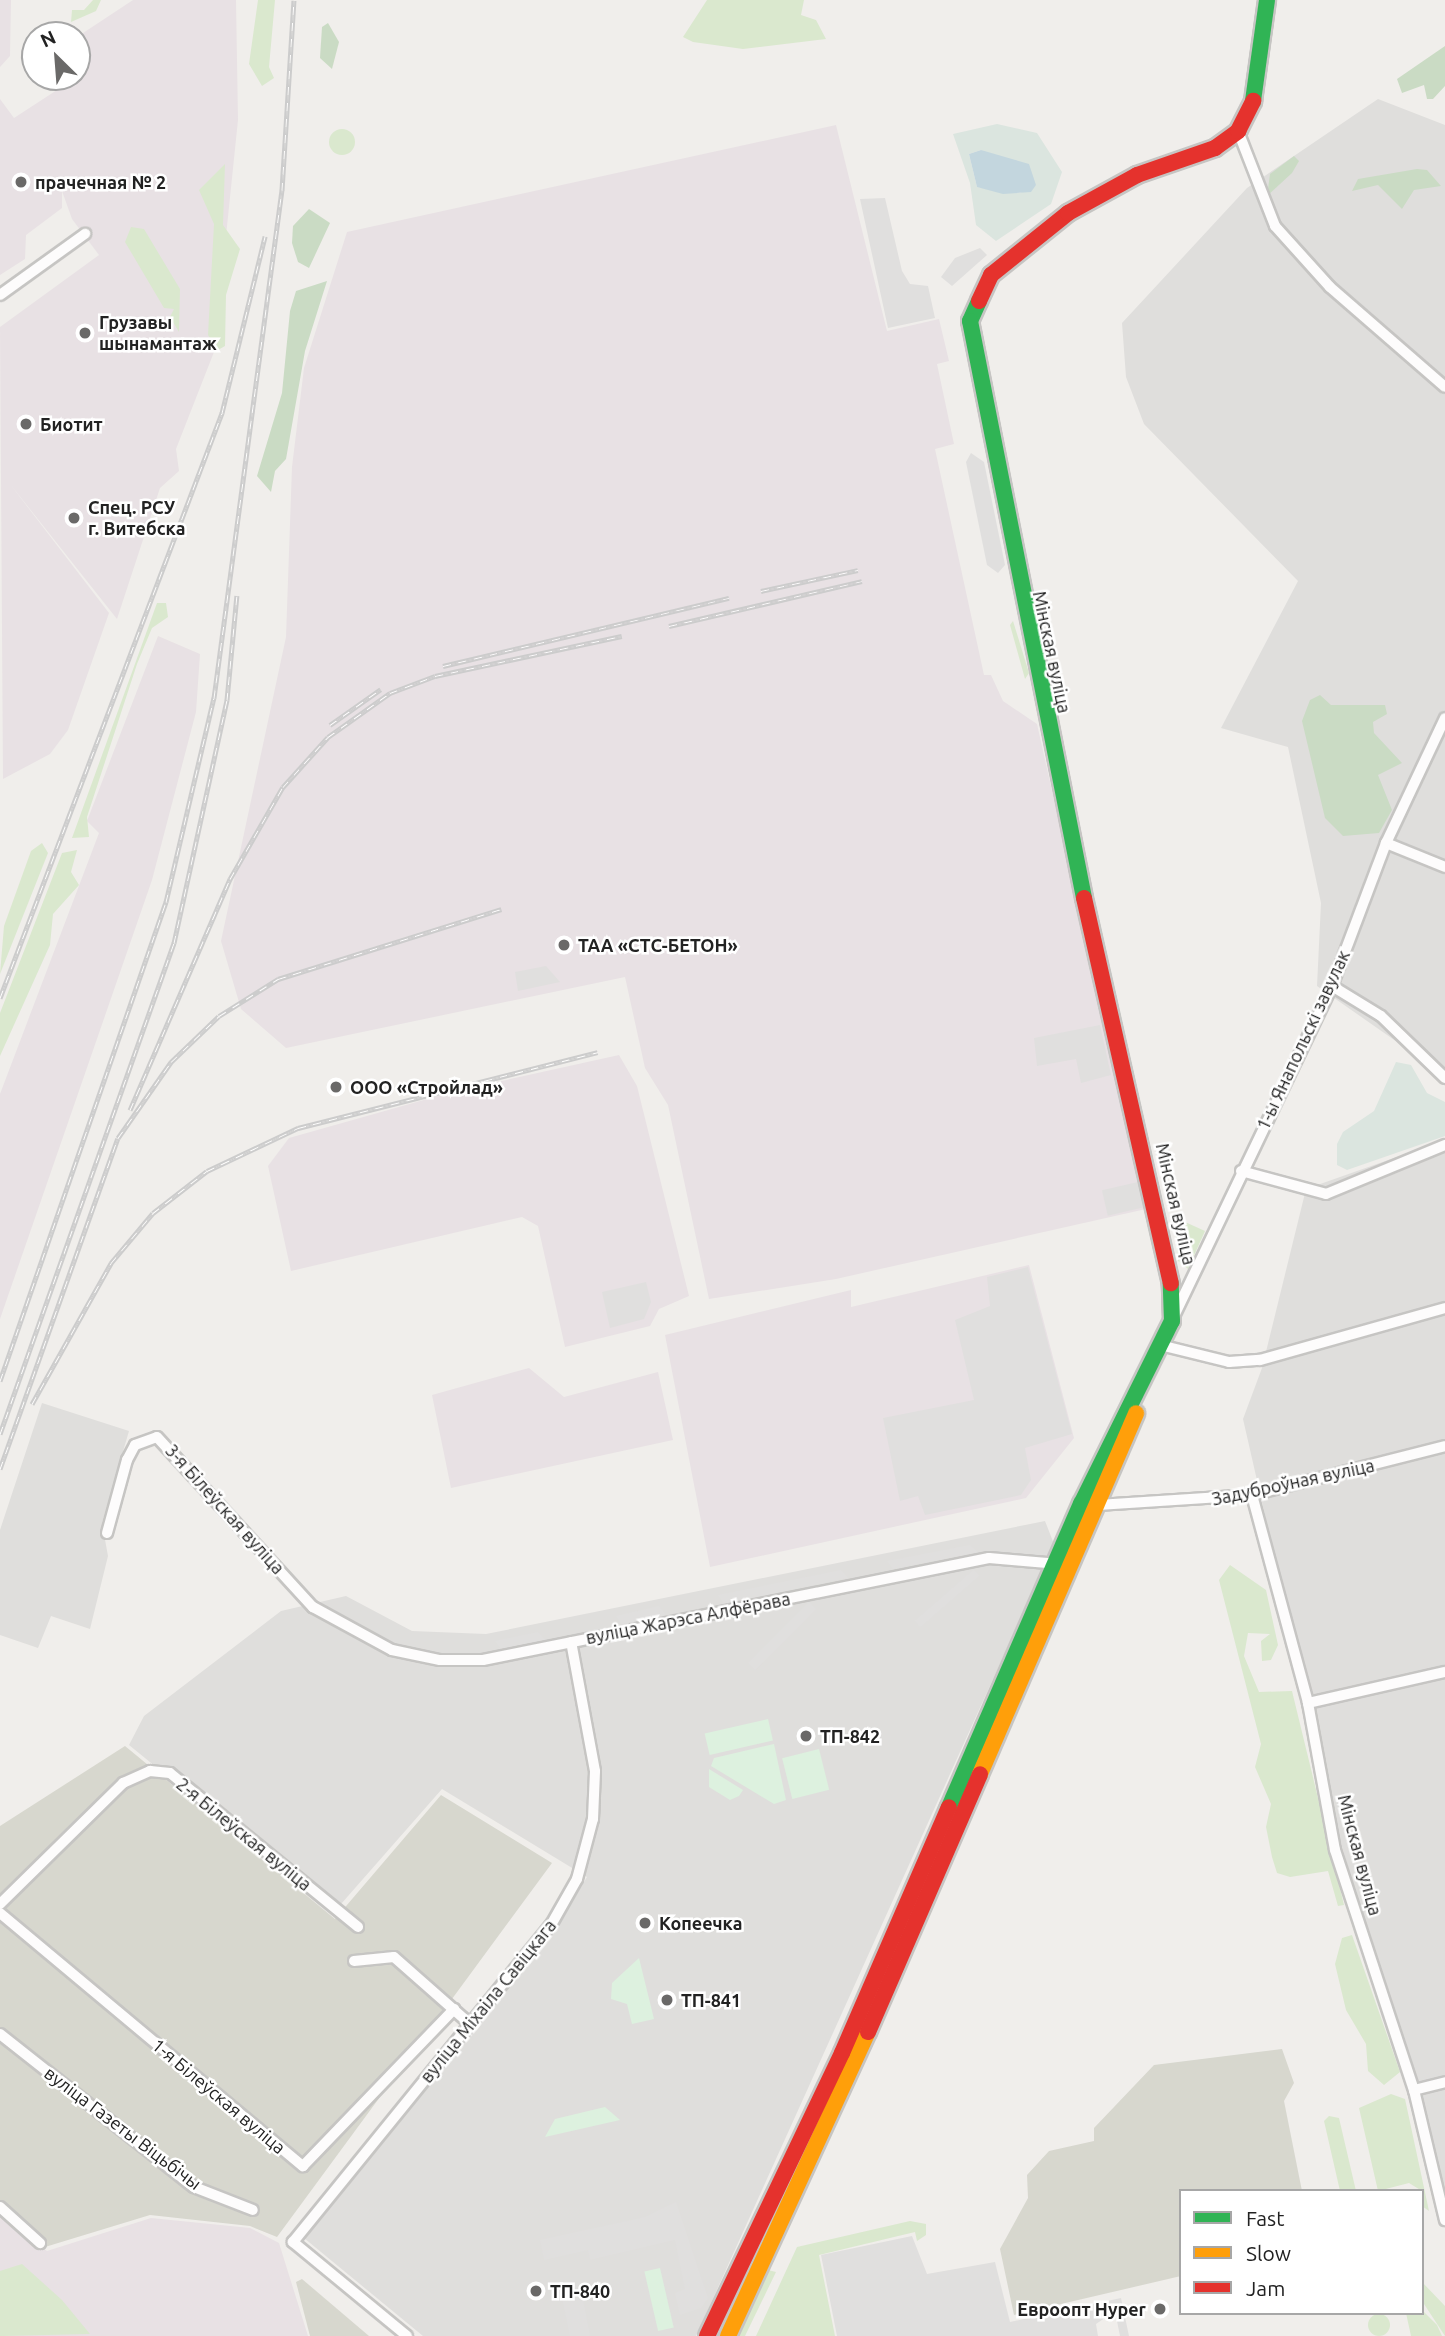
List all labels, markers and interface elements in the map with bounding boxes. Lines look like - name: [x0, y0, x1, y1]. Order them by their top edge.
- north arrow: [21, 21, 91, 91]
- text: N: [37, 26, 59, 52]
- place label: прачечная № 2: [35, 171, 166, 193]
- marker: прачечная № 2: [13, 174, 29, 190]
- place label: Грузавы шынамантаж: [99, 312, 217, 354]
- marker: Грузавы шынамантаж: [77, 325, 93, 341]
- place label: Биотит: [40, 413, 103, 435]
- marker: Биотит: [18, 416, 34, 432]
- place label: Спец. РСУ г. Витебска: [88, 497, 185, 540]
- marker: Спец. РСУ г. Витебска: [66, 510, 82, 526]
- street label: Мінская вуліца: [1029, 589, 1075, 715]
- place label: ТАА «СТС-БЕТОН»: [578, 934, 738, 956]
- marker: ТАА «СТС-БЕТОН»: [556, 937, 572, 953]
- street label: 1-ы Янапольскі завулак: [1252, 947, 1354, 1133]
- place label: ООО «Стройлад»: [350, 1076, 503, 1098]
- marker: ООО «Стройлад»: [328, 1079, 344, 1095]
- street label: Мінская вуліца: [1152, 1141, 1200, 1267]
- street label: 3-я Білеўская вуліца: [161, 1440, 289, 1578]
- street label: Задуброўная вуліца: [1210, 1454, 1376, 1510]
- street label: вуліца Жарэса Алфёрава: [584, 1588, 792, 1648]
- place label: ТП-842: [820, 1725, 880, 1747]
- marker: ТП-842: [798, 1728, 814, 1744]
- street label: 2-я Білеўская вуліца: [172, 1773, 316, 1895]
- street label: Мінская вуліца: [1334, 1792, 1386, 1918]
- place label: Копеечка: [659, 1912, 742, 1934]
- street label: вуліца Міхаіла Савіцкага: [415, 1915, 561, 2087]
- marker: Копеечка: [637, 1915, 653, 1931]
- place label: ТП-841: [681, 1989, 741, 2011]
- marker: ТП-841: [659, 1992, 675, 2008]
- street label: 1-я Білеўская вуліца: [148, 2034, 290, 2158]
- street label: вуліца Газеты Віцьбічы: [40, 2062, 206, 2194]
- legend: [1179, 2189, 1424, 2315]
- text: Fast: [1246, 2206, 1284, 2230]
- text: Slow: [1246, 2241, 1291, 2265]
- text: Jam: [1246, 2276, 1285, 2300]
- place label: ТП-840: [550, 2280, 610, 2302]
- marker: ТП-840: [528, 2283, 544, 2299]
- place label: Евроопт Hyper: [1017, 2298, 1146, 2320]
- marker: Евроопт Hyper: [1152, 2301, 1168, 2317]

